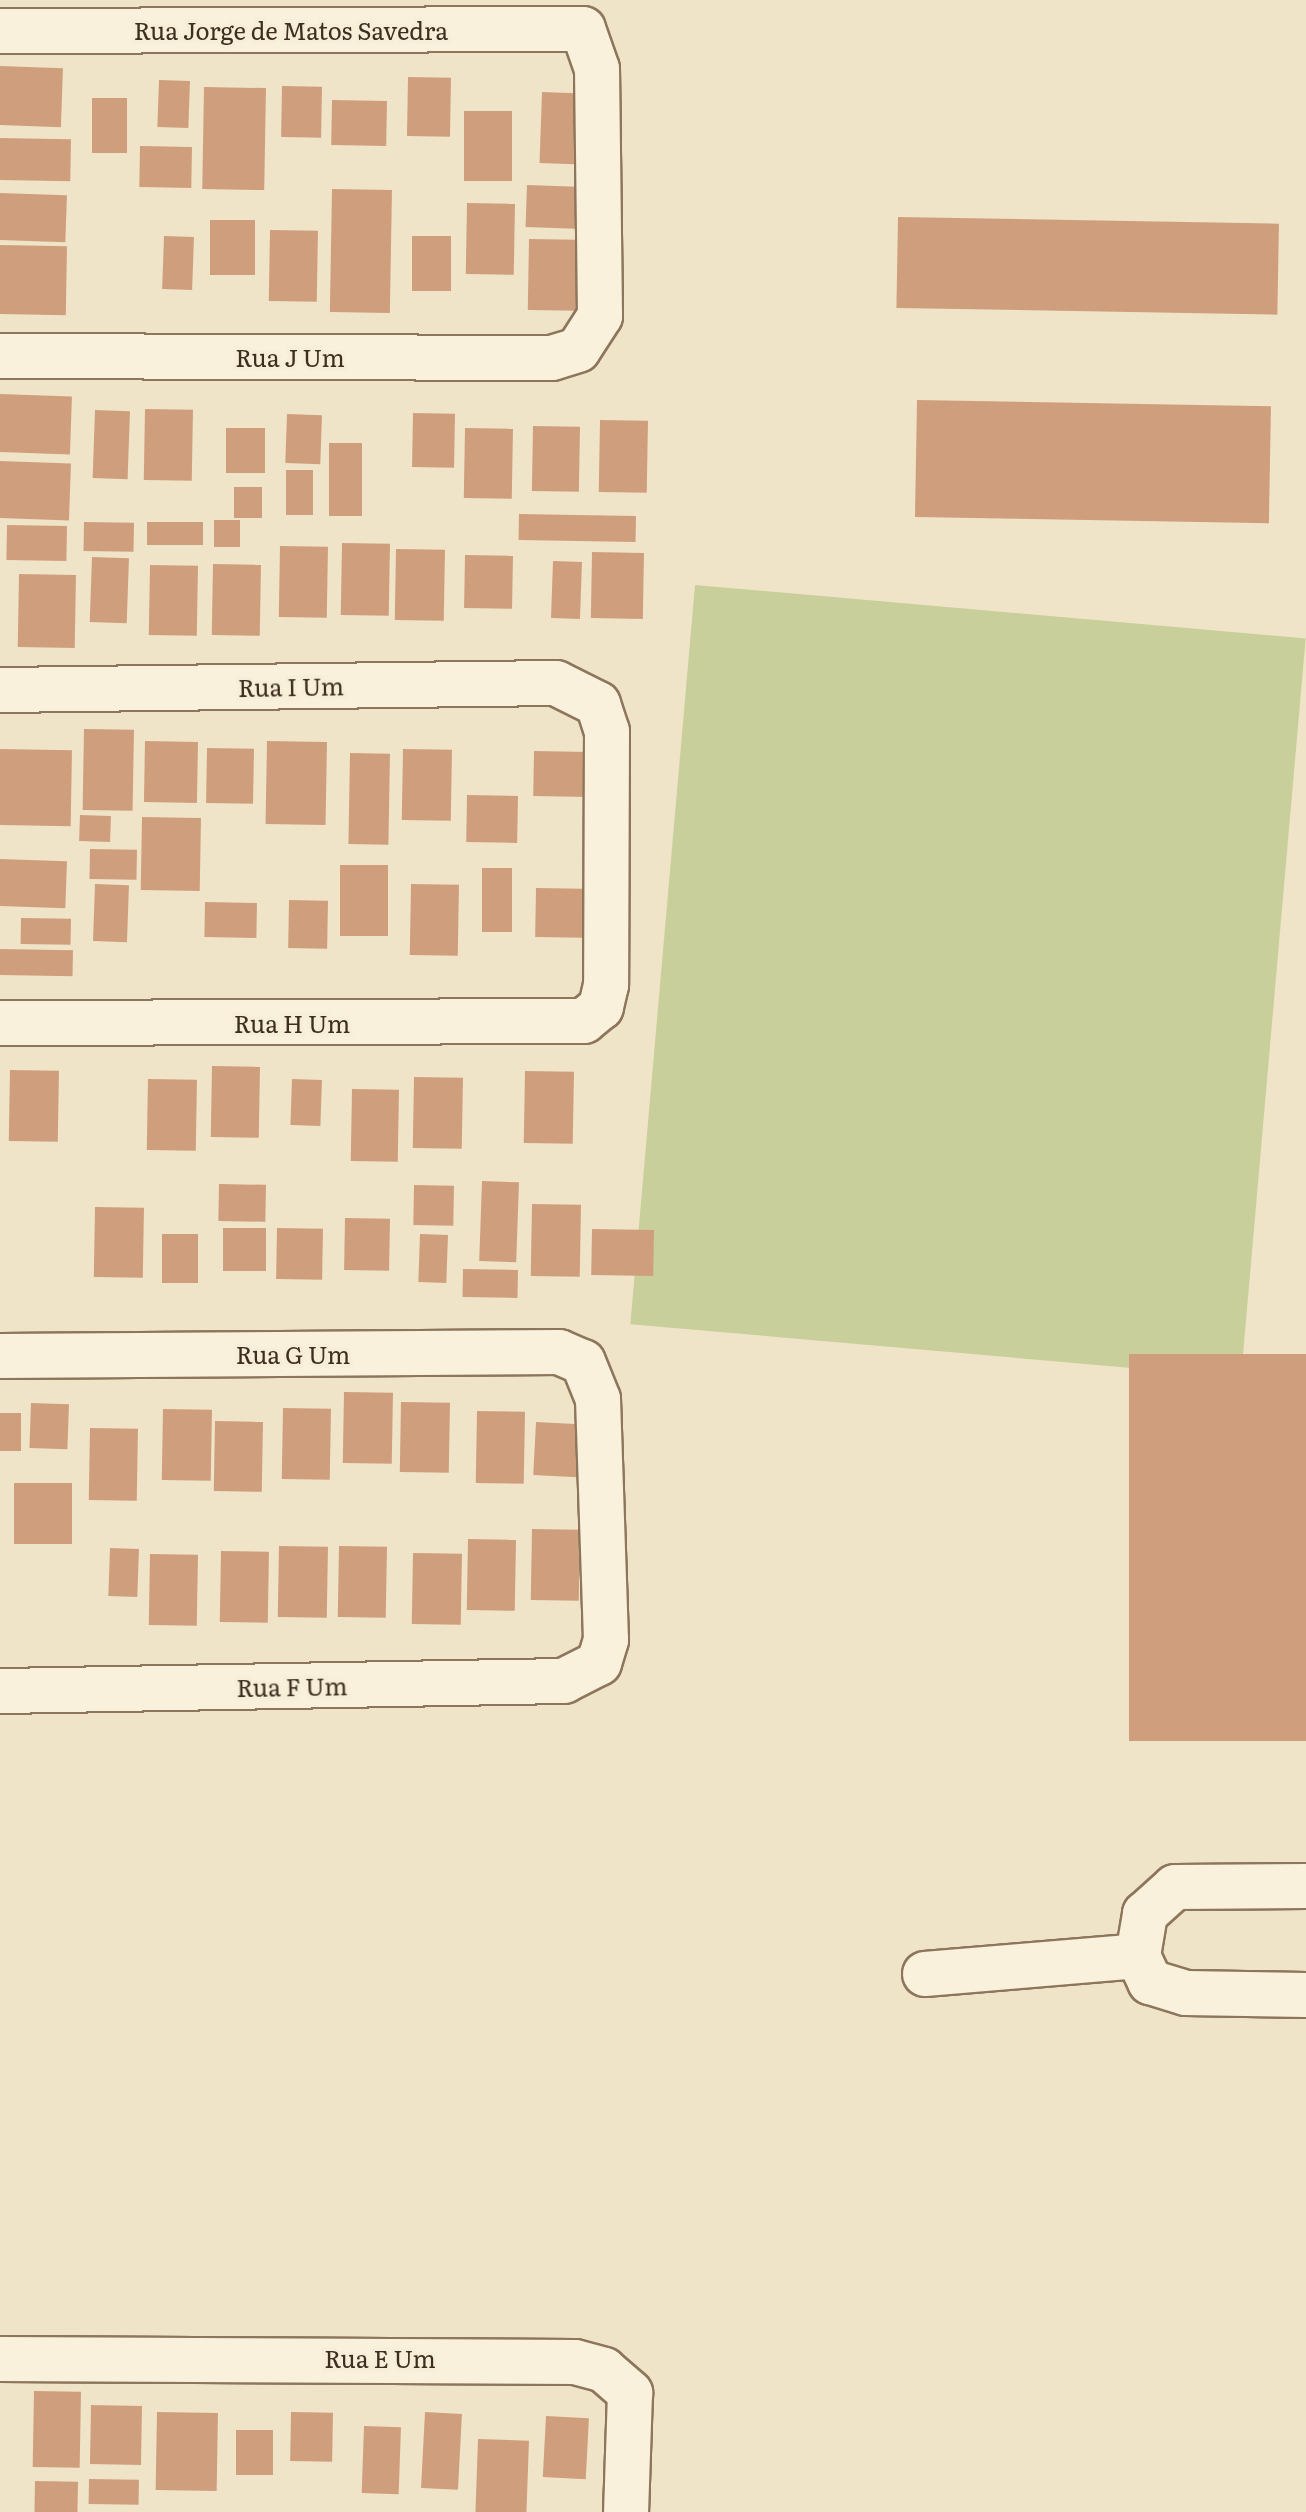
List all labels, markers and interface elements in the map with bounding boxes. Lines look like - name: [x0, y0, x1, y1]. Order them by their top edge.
- street label: Rua Jorge de Matos Savedra: [134, 16, 448, 44]
- street label: Rua J Um: [235, 343, 345, 371]
- street label: Rua I Um: [238, 671, 344, 701]
- street label: Rua H Um: [234, 1009, 350, 1037]
- street label: Rua G Um: [236, 1340, 350, 1368]
- street label: Rua F Um: [236, 1671, 348, 1701]
- street label: Rua E Um: [324, 2344, 436, 2372]

